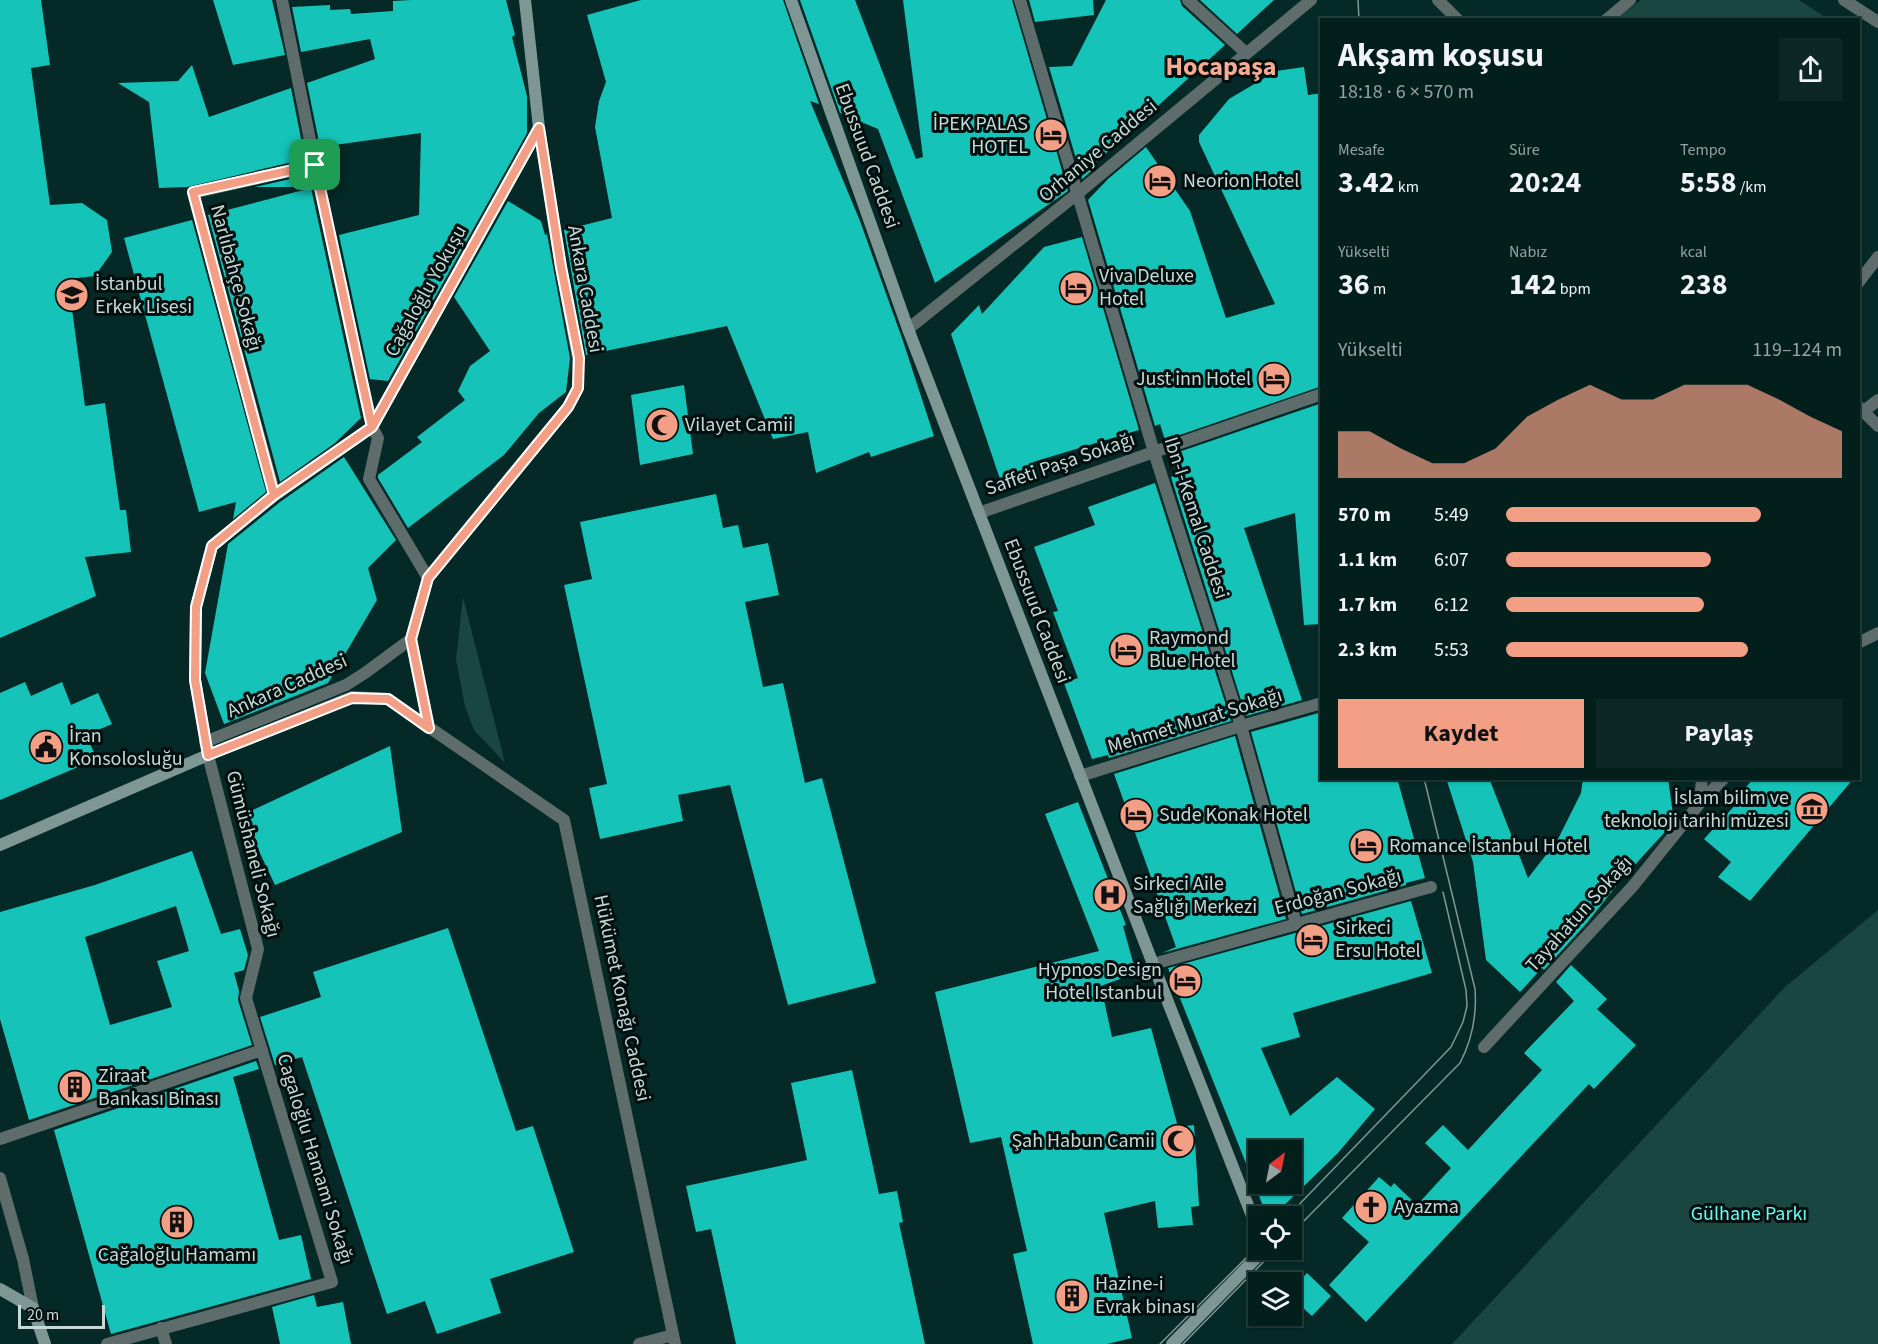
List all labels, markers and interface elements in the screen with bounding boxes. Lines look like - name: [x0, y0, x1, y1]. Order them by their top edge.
- text: Akşam koşusu: [1338, 32, 1544, 79]
- button: share: [1779, 38, 1842, 101]
- district label: Hocapaşa: [1165, 48, 1277, 85]
- text: 18:18 · 6 × 570 m: [1338, 78, 1474, 106]
- street label: Ebussuud Caddesi: [828, 79, 906, 233]
- street label: Orhaniye Caddesi: [1033, 93, 1163, 209]
- place label: İPEK PALAS HOTEL: [933, 110, 1028, 161]
- hotel icon: İPEK PALAS HOTEL: [1033, 117, 1069, 153]
- pin: [289, 139, 340, 190]
- text: Mesafe: [1338, 139, 1385, 161]
- text: Süre: [1509, 139, 1540, 161]
- text: Tempo: [1680, 139, 1726, 161]
- icon: arrive: [298, 148, 331, 181]
- text: 3.42: [1338, 161, 1395, 204]
- text: 20:24: [1509, 161, 1581, 204]
- text: 5:58: [1680, 161, 1737, 204]
- hotel icon: Neorion Hotel: [1142, 163, 1178, 199]
- place label: Neorion Hotel: [1183, 167, 1299, 195]
- text: km: [1395, 176, 1419, 198]
- text: /km: [1737, 176, 1767, 198]
- street label: Narlıbahçe Sokağı: [203, 202, 269, 354]
- street label: Cağaloğlu Yokuşu: [378, 220, 474, 362]
- street label: Ankara Caddesi: [560, 223, 610, 355]
- text: Yükselti: [1338, 241, 1390, 263]
- text: Nabız: [1509, 241, 1547, 263]
- text: kcal: [1680, 241, 1707, 263]
- place label: Viva Deluxe Hotel: [1099, 262, 1194, 313]
- text: 36: [1338, 263, 1370, 306]
- text: 142: [1509, 263, 1557, 306]
- text: 238: [1680, 263, 1728, 306]
- place label: İstanbul Erkek Lisesi: [95, 270, 192, 321]
- hotel icon: Viva Deluxe Hotel: [1058, 270, 1094, 306]
- school or university icon: İstanbul Erkek Lisesi: [54, 277, 90, 313]
- text: m: [1370, 278, 1386, 300]
- text: bpm: [1557, 278, 1591, 300]
- text: Yükselti: [1338, 336, 1403, 364]
- text: 119–124 m: [1752, 336, 1842, 364]
- hotel icon: Just inn Hotel: [1256, 361, 1292, 397]
- place label: Just inn Hotel: [1136, 365, 1251, 393]
- mosque icon: Vilayet Camii: [644, 407, 680, 443]
- place label: Vilayet Camii: [685, 411, 793, 439]
- street label: Saffeti Paşa Sokağı: [981, 425, 1139, 503]
- street label: Ibn-I-Kemal Caddesi: [1157, 433, 1235, 603]
- text: 570 m: [1338, 501, 1391, 529]
- text: 5:49: [1434, 501, 1469, 529]
- street label: Ebussuud Caddesi: [997, 535, 1077, 687]
- text: 1.1 km: [1338, 546, 1397, 574]
- text: 6:07: [1434, 546, 1469, 574]
- text: 1.7 km: [1338, 591, 1397, 619]
- text: 6:12: [1434, 591, 1469, 619]
- place label: Raymond Blue Hotel: [1149, 624, 1236, 675]
- hotel icon: Raymond Blue Hotel: [1108, 632, 1144, 668]
- text: 2.3 km: [1338, 636, 1397, 664]
- text: 5:53: [1434, 636, 1469, 664]
- street label: Ankara Caddesi: [222, 647, 352, 725]
- street label: Mehmet Murat Sokağı: [1104, 681, 1286, 761]
- button: Kaydet: [1338, 699, 1584, 768]
- button: Paylaş: [1596, 699, 1842, 768]
- place label: İran Konsolosluğu: [69, 722, 183, 773]
- public building icon: İran Konsolosluğu: [28, 729, 64, 765]
- street label: Gümüshaneli Sokağı: [219, 768, 287, 940]
- place label: İslam bilim ve teknoloji tarihi müzesi: [1604, 784, 1789, 835]
- museum icon: İslam bilim ve teknoloji tarihi müzesi: [1794, 791, 1830, 827]
- hotel icon: Sude Konak Hotel: [1118, 797, 1154, 833]
- place label: Sude Konak Hotel: [1159, 801, 1308, 829]
- hotel icon: Romance İstanbul Hotel: [1348, 828, 1384, 864]
- place label: Romance İstanbul Hotel: [1389, 832, 1588, 860]
- street label: Tayahatun Sokağı: [1519, 850, 1639, 978]
- street label: Erdoğan Sokağı: [1271, 862, 1405, 922]
- place label: Sirkeci Aile Sağlığı Merkezi: [1133, 870, 1257, 921]
- hospital icon: Sirkeci Aile Sağlığı Merkezi: [1092, 877, 1128, 913]
- street label: Hükümet Konağı Caddesi: [586, 892, 658, 1104]
- place label: Sirkeci Ersu Hotel: [1335, 914, 1421, 965]
- hotel icon: Sirkeci Ersu Hotel: [1294, 922, 1330, 958]
- place label: Hypnos Design Hotel Istanbul: [1038, 956, 1162, 1007]
- hotel icon: Hypnos Design Hotel Istanbul: [1167, 963, 1203, 999]
- street label: Cagaloğlu Hamami Sokağı: [270, 1050, 360, 1268]
- place label: Ziraat Bankası Binası: [98, 1062, 219, 1113]
- building icon: Ziraat Bankası Binası: [57, 1069, 93, 1105]
- mosque icon: Şah Habun Camii: [1160, 1123, 1196, 1159]
- place label: Şah Habun Camii: [1011, 1127, 1155, 1155]
- north arrow: [1248, 1140, 1302, 1194]
- map controls: [1248, 1140, 1302, 1326]
- church icon: Ayazma: [1353, 1189, 1389, 1225]
- place label: Ayazma: [1394, 1193, 1459, 1221]
- park label: Gülhane Parkı: [1691, 1200, 1807, 1228]
- building icon: Cağaloğlu Hamamı: [159, 1204, 195, 1240]
- button: locate: [1248, 1206, 1302, 1260]
- place label: Cağaloğlu Hamamı: [98, 1241, 256, 1269]
- place label: Hazine-i Evrak binası: [1095, 1270, 1195, 1321]
- button: layers: [1248, 1272, 1302, 1326]
- building icon: Hazine-i Evrak binası: [1054, 1278, 1090, 1314]
- scale bar: [18, 1302, 105, 1330]
- text: 20 m: [27, 1304, 59, 1326]

